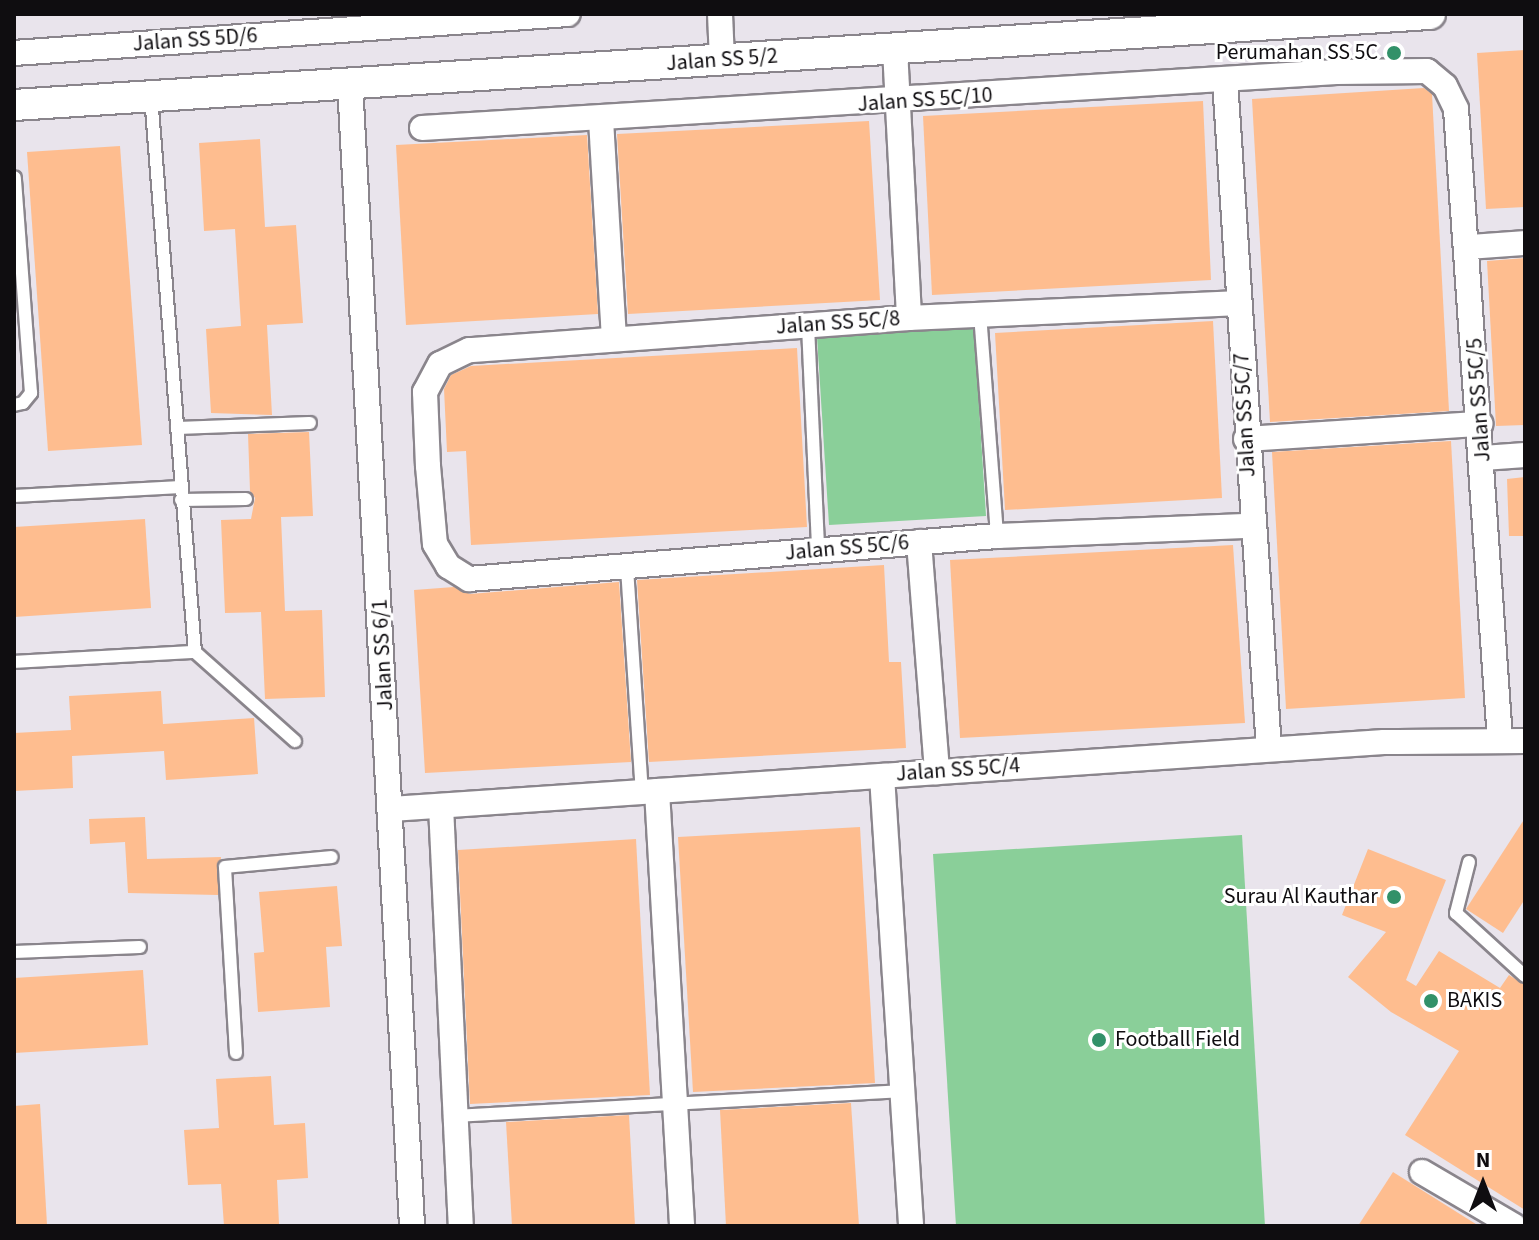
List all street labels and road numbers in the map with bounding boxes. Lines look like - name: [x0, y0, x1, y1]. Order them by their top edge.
- street label: Jalan SS 5D/6: [132, 22, 258, 58]
- street label: Jalan SS 5/2: [665, 43, 779, 77]
- street label: Jalan SS 5C/10: [857, 82, 993, 118]
- street label: Jalan SS 5C/8: [775, 305, 901, 341]
- street label: Jalan SS 5C/5: [1461, 337, 1497, 463]
- street label: Jalan SS 5C/7: [1229, 352, 1261, 478]
- street label: Jalan SS 5C/6: [784, 529, 910, 567]
- street label: Jalan SS 6/1: [367, 598, 399, 712]
- street label: Jalan SS 5C/4: [895, 752, 1021, 788]

